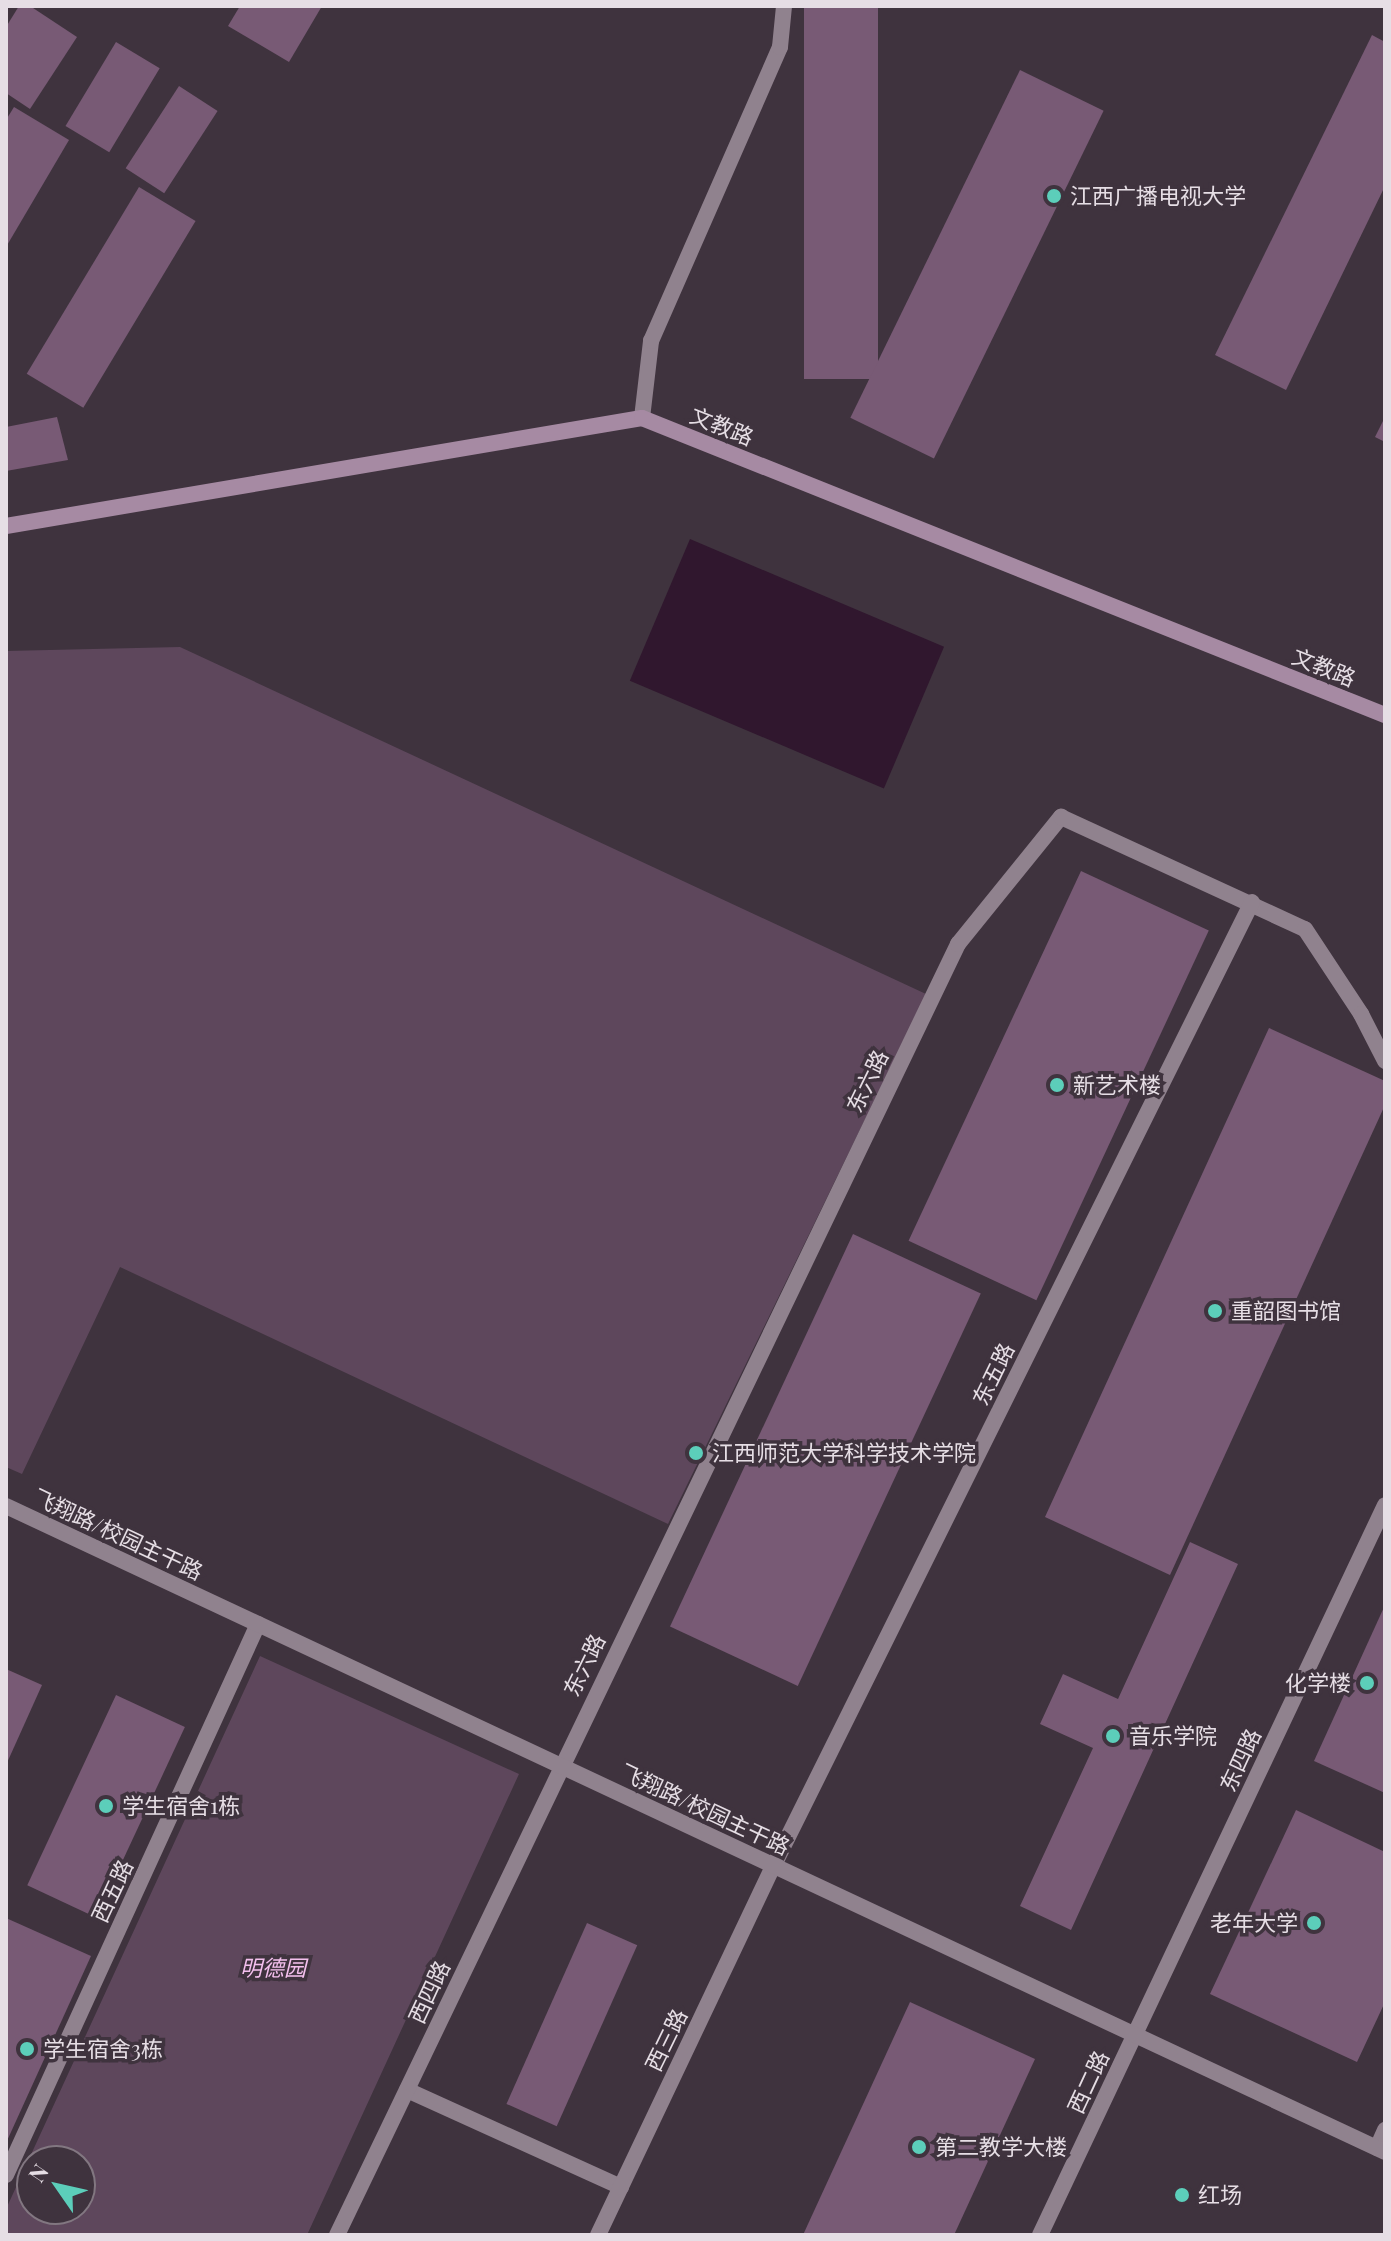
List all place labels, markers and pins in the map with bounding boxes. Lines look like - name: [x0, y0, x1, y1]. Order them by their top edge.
- place label: 江西广播电视大学: [1070, 183, 1246, 209]
- marker: 江西广播电视大学: [1045, 187, 1063, 205]
- place label: 新艺术楼: [1073, 1072, 1161, 1098]
- marker: 新艺术楼: [1048, 1076, 1066, 1094]
- place label: 重韶图书馆: [1231, 1298, 1341, 1324]
- marker: 重韶图书馆: [1206, 1302, 1224, 1320]
- place label: 江西师范大学科学技术学院: [712, 1440, 976, 1466]
- marker: 江西师范大学科学技术学院: [687, 1444, 705, 1462]
- place label: 化学楼: [1285, 1670, 1351, 1696]
- marker: 化学楼: [1358, 1674, 1376, 1692]
- place label: 音乐学院: [1129, 1723, 1217, 1749]
- marker: 音乐学院: [1104, 1727, 1122, 1745]
- place label: 学生宿舍1栋: [122, 1793, 240, 1819]
- marker: 学生宿舍1栋: [97, 1797, 115, 1815]
- place label: 老年大学: [1210, 1910, 1298, 1936]
- marker: 老年大学: [1305, 1914, 1323, 1932]
- place label: 学生宿舍3栋: [43, 2036, 163, 2062]
- marker: 学生宿舍3栋: [18, 2040, 36, 2058]
- place label: 第二教学大楼: [935, 2134, 1067, 2160]
- marker: 第二教学大楼: [910, 2138, 928, 2156]
- place label: 红场: [1198, 2182, 1242, 2208]
- marker: 红场: [1173, 2186, 1191, 2204]

